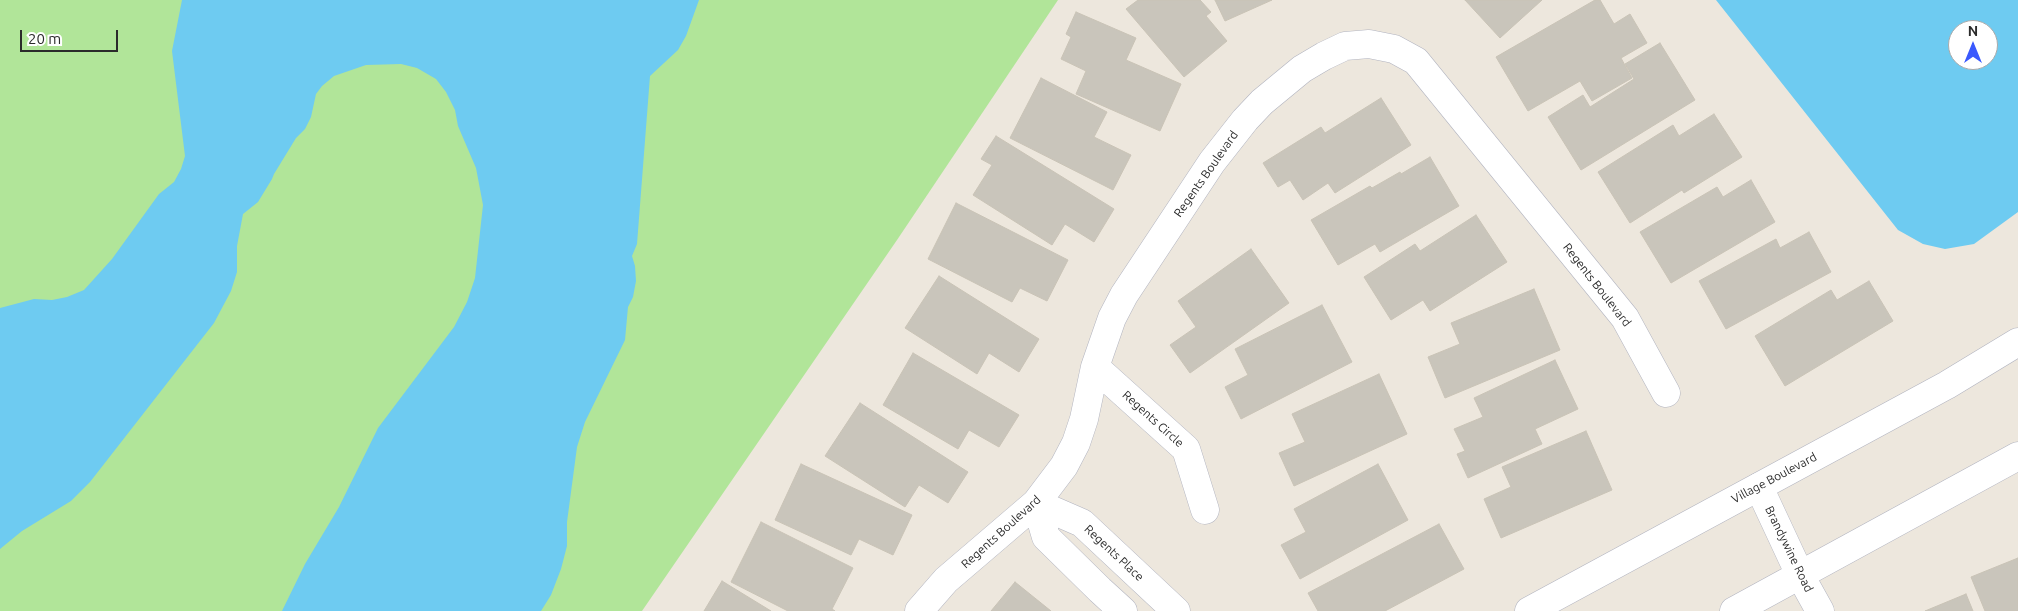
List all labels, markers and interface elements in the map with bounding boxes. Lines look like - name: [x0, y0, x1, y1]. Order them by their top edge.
- scale bar: [22, 20, 120, 52]
- north arrow: [1948, 20, 1998, 70]
- text: N: [1968, 23, 1978, 39]
- text: 20 m: [28, 30, 61, 47]
- street label: Regents Boulevard: [1171, 128, 1241, 220]
- street label: Regents Boulevard: [1560, 240, 1634, 330]
- street label: Regents Circle: [1119, 388, 1187, 450]
- street label: Village Boulevard: [1729, 449, 1819, 507]
- street label: Regents Boulevard: [958, 493, 1044, 571]
- street label: Brandywine Road: [1762, 503, 1816, 595]
- street label: Regents Place: [1081, 522, 1147, 584]

